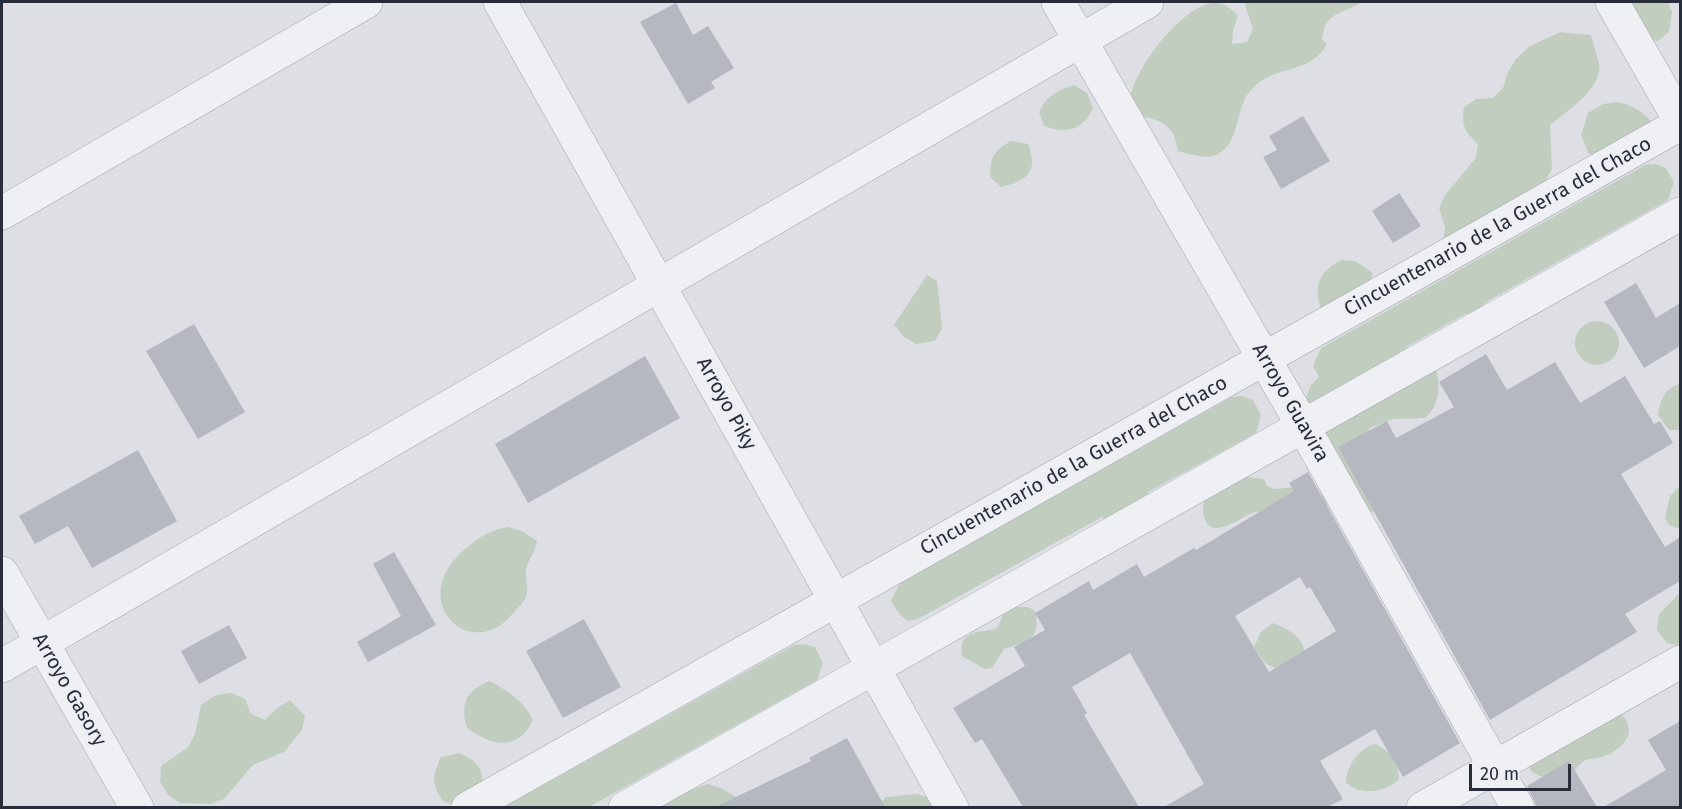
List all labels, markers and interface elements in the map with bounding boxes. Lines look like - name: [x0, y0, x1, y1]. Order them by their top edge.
- street label: Cincuentenario de la Guerra del Chaco: [1340, 132, 1656, 322]
- street label: Arroyo Guavira: [1246, 339, 1334, 467]
- street label: Arroyo Piky: [691, 354, 761, 454]
- street label: Cincuentenario de la Guerra del Chaco: [916, 371, 1232, 561]
- street label: Arroyo Gasory: [27, 629, 111, 751]
- scale bar: [1472, 752, 1574, 790]
- text: 20 m: [1480, 763, 1519, 785]

